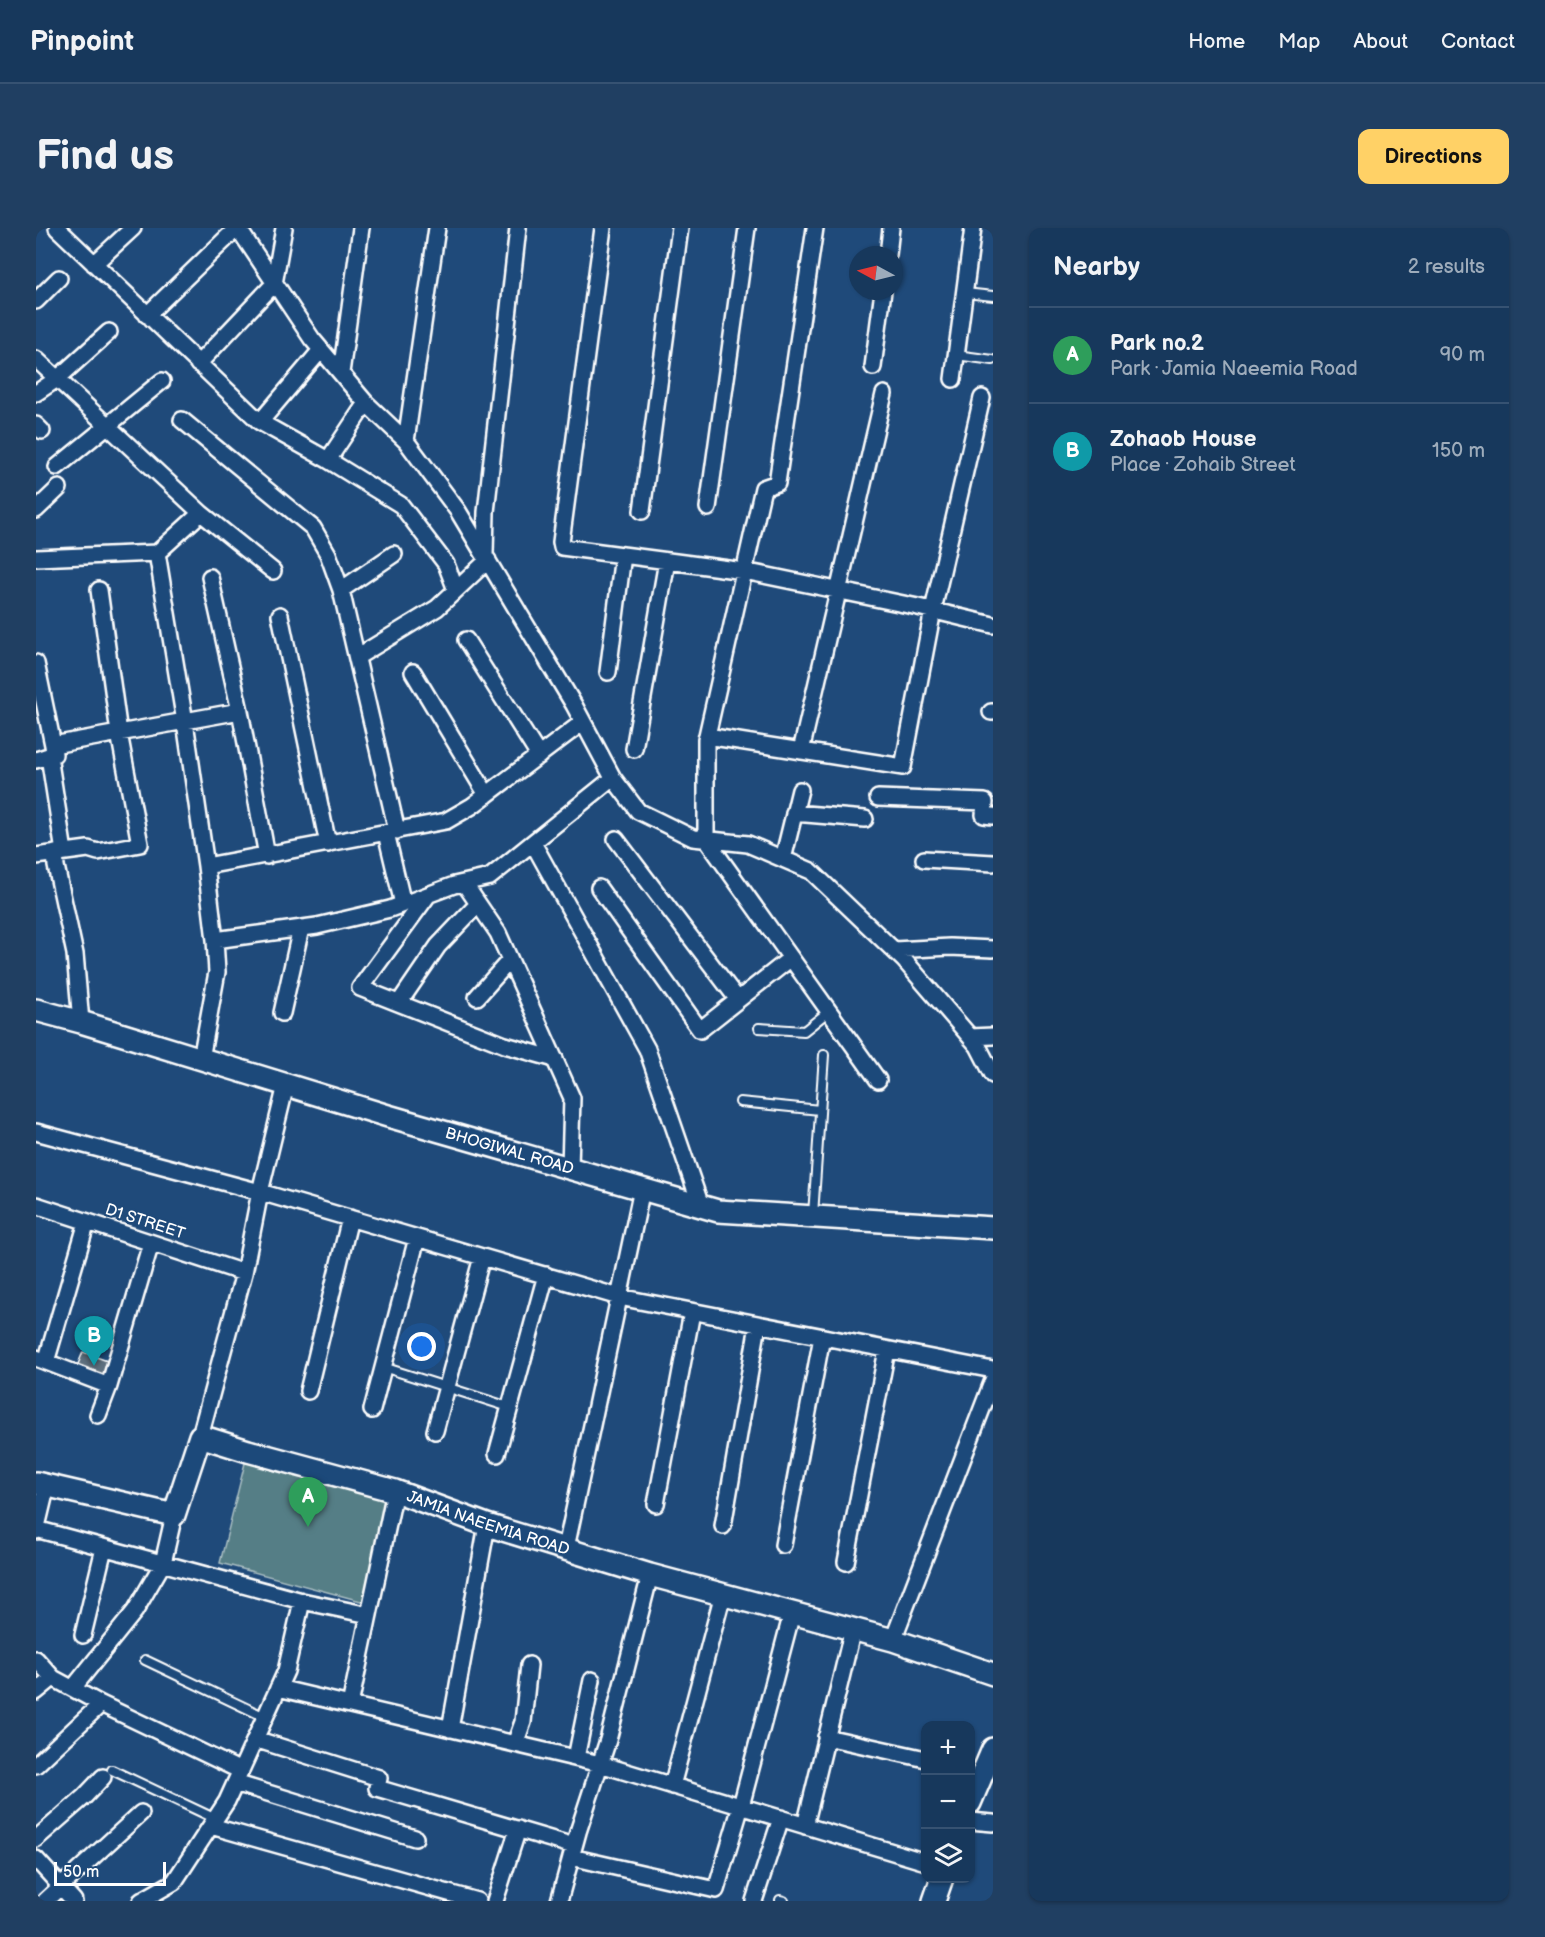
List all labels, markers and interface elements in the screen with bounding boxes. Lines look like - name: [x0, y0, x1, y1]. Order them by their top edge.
- text: Pinpoint: [30, 25, 134, 58]
- text: Home: [1188, 29, 1245, 54]
- text: Map: [1278, 29, 1320, 54]
- text: About: [1353, 29, 1408, 54]
- text: Contact: [1441, 29, 1515, 54]
- button: Directions: [1358, 129, 1509, 184]
- text: Find us: [36, 131, 174, 182]
- north arrow: [849, 246, 903, 300]
- text: Nearby: [1053, 252, 1140, 283]
- text: 2 results: [1408, 255, 1485, 279]
- text: Park no.2: [1110, 330, 1204, 357]
- text: A: [1066, 343, 1079, 367]
- text: 90 m: [1440, 343, 1485, 367]
- text: Park · Jamia Naeemia Road: [1110, 357, 1358, 381]
- text: Zohaob House: [1110, 426, 1256, 453]
- text: B: [1065, 439, 1080, 463]
- text: 150 m: [1432, 439, 1485, 463]
- text: Place · Zohaib Street: [1110, 453, 1296, 477]
- street label: BHOGIWAL ROAD: [443, 1123, 576, 1178]
- street label: D1 STREET: [103, 1200, 188, 1244]
- pin: B: [74, 1316, 114, 1366]
- your location: [407, 1332, 436, 1361]
- pin: A: [288, 1478, 328, 1527]
- street label: JAMIA NAEEMIA ROAD: [404, 1487, 572, 1559]
- map controls: [921, 1721, 975, 1883]
- button: +: [921, 1721, 975, 1775]
- button: −: [921, 1775, 975, 1829]
- button: layers: [921, 1829, 975, 1883]
- scale bar: [54, 1859, 166, 1886]
- text: 50 m: [63, 1863, 99, 1882]

